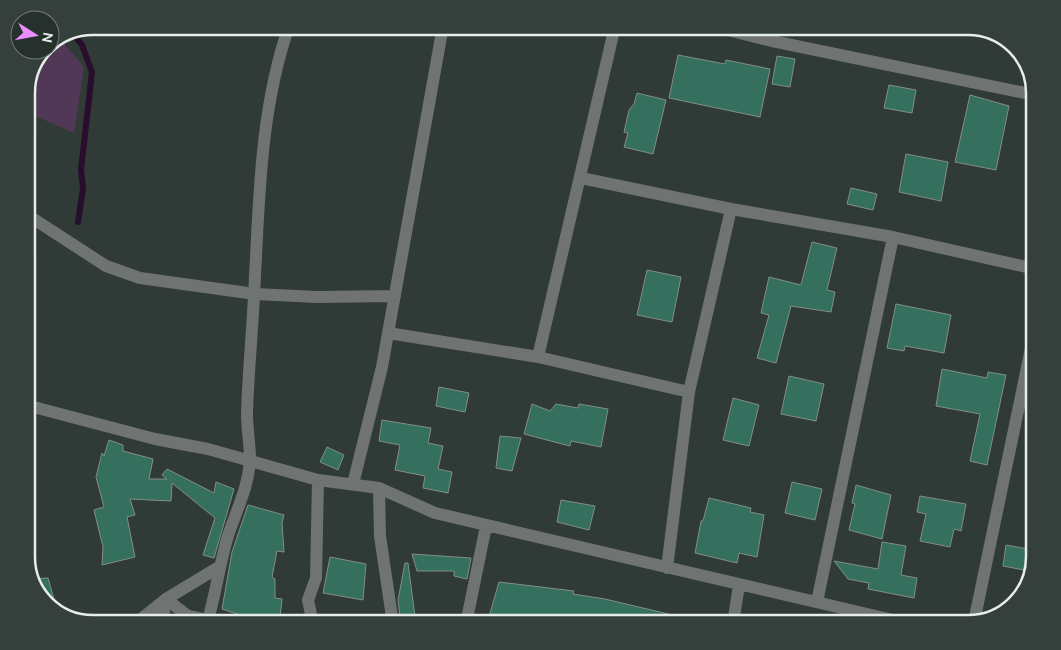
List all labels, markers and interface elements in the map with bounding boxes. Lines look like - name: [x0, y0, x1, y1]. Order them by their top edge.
- north arrow: [10, 10, 60, 60]
- text: N: [39, 31, 57, 44]

